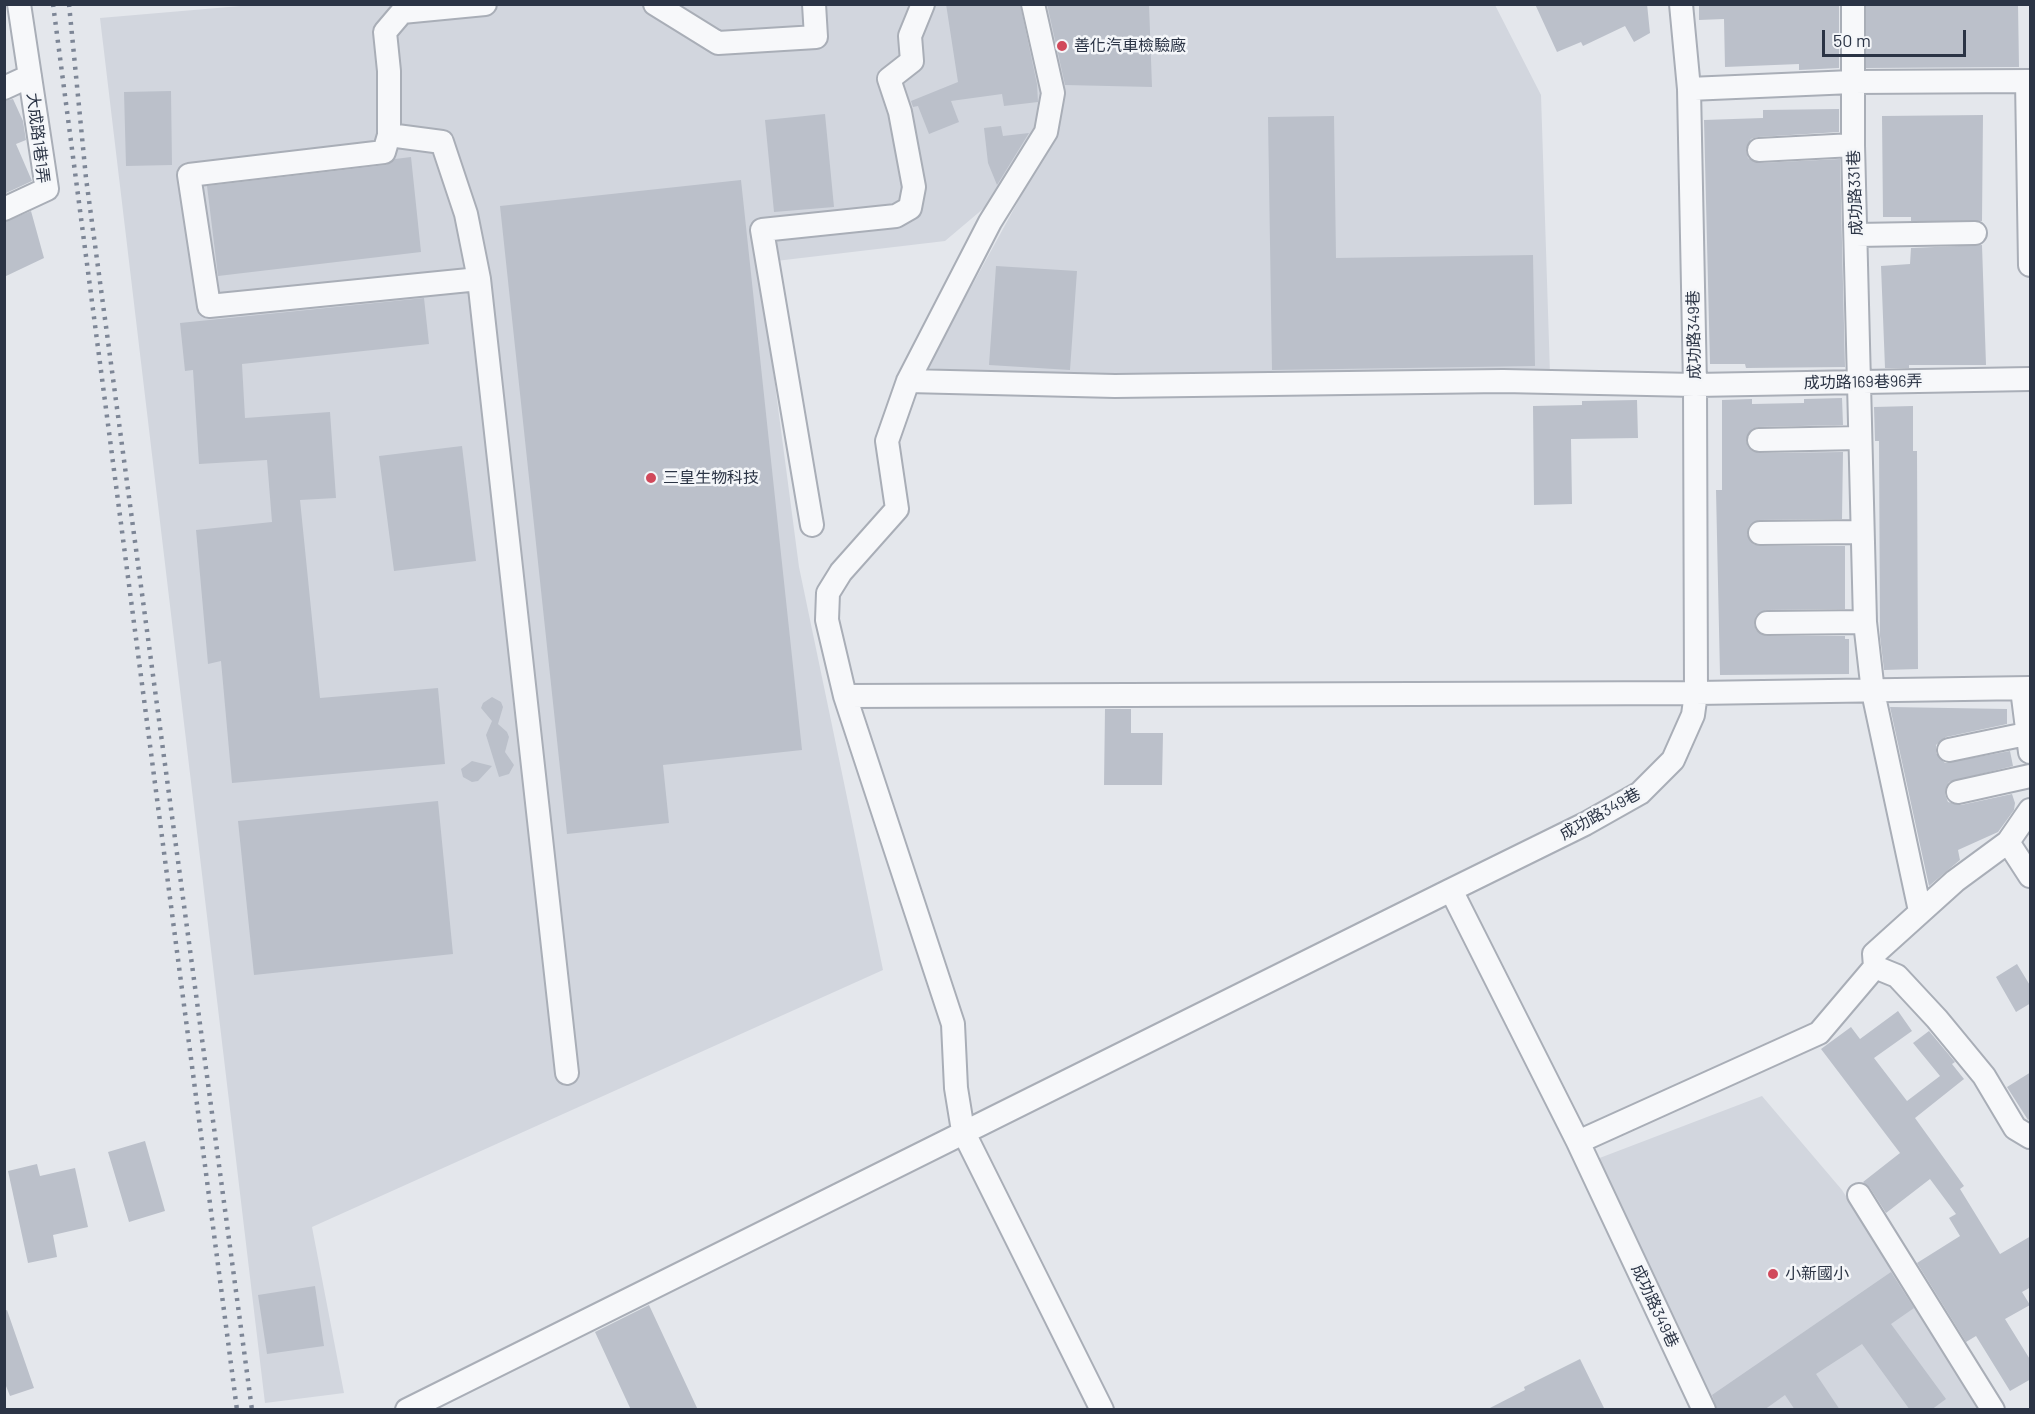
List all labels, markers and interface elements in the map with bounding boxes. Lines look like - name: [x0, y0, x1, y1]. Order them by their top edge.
- scale bar: [1825, 18, 1969, 56]
- text: 50 m: [1833, 29, 1871, 51]
- place label: 善化汽車檢驗廠: [1074, 36, 1186, 56]
- marker: 善化汽車檢驗廠: [1055, 39, 1069, 53]
- street label: 大成路1巷1弄: [23, 92, 53, 184]
- street label: 成功路331巷: [1844, 150, 1866, 236]
- street label: 成功路349巷: [1684, 290, 1704, 380]
- street label: 成功路169巷96弄: [1803, 371, 1923, 393]
- place label: 三皇生物科技: [663, 468, 759, 488]
- marker: 三皇生物科技: [644, 471, 658, 485]
- street label: 成功路349巷: [1556, 784, 1644, 844]
- street label: 成功路349巷: [1627, 1261, 1683, 1351]
- place label: 小新國小: [1785, 1264, 1849, 1284]
- marker: 小新國小: [1766, 1267, 1780, 1281]

